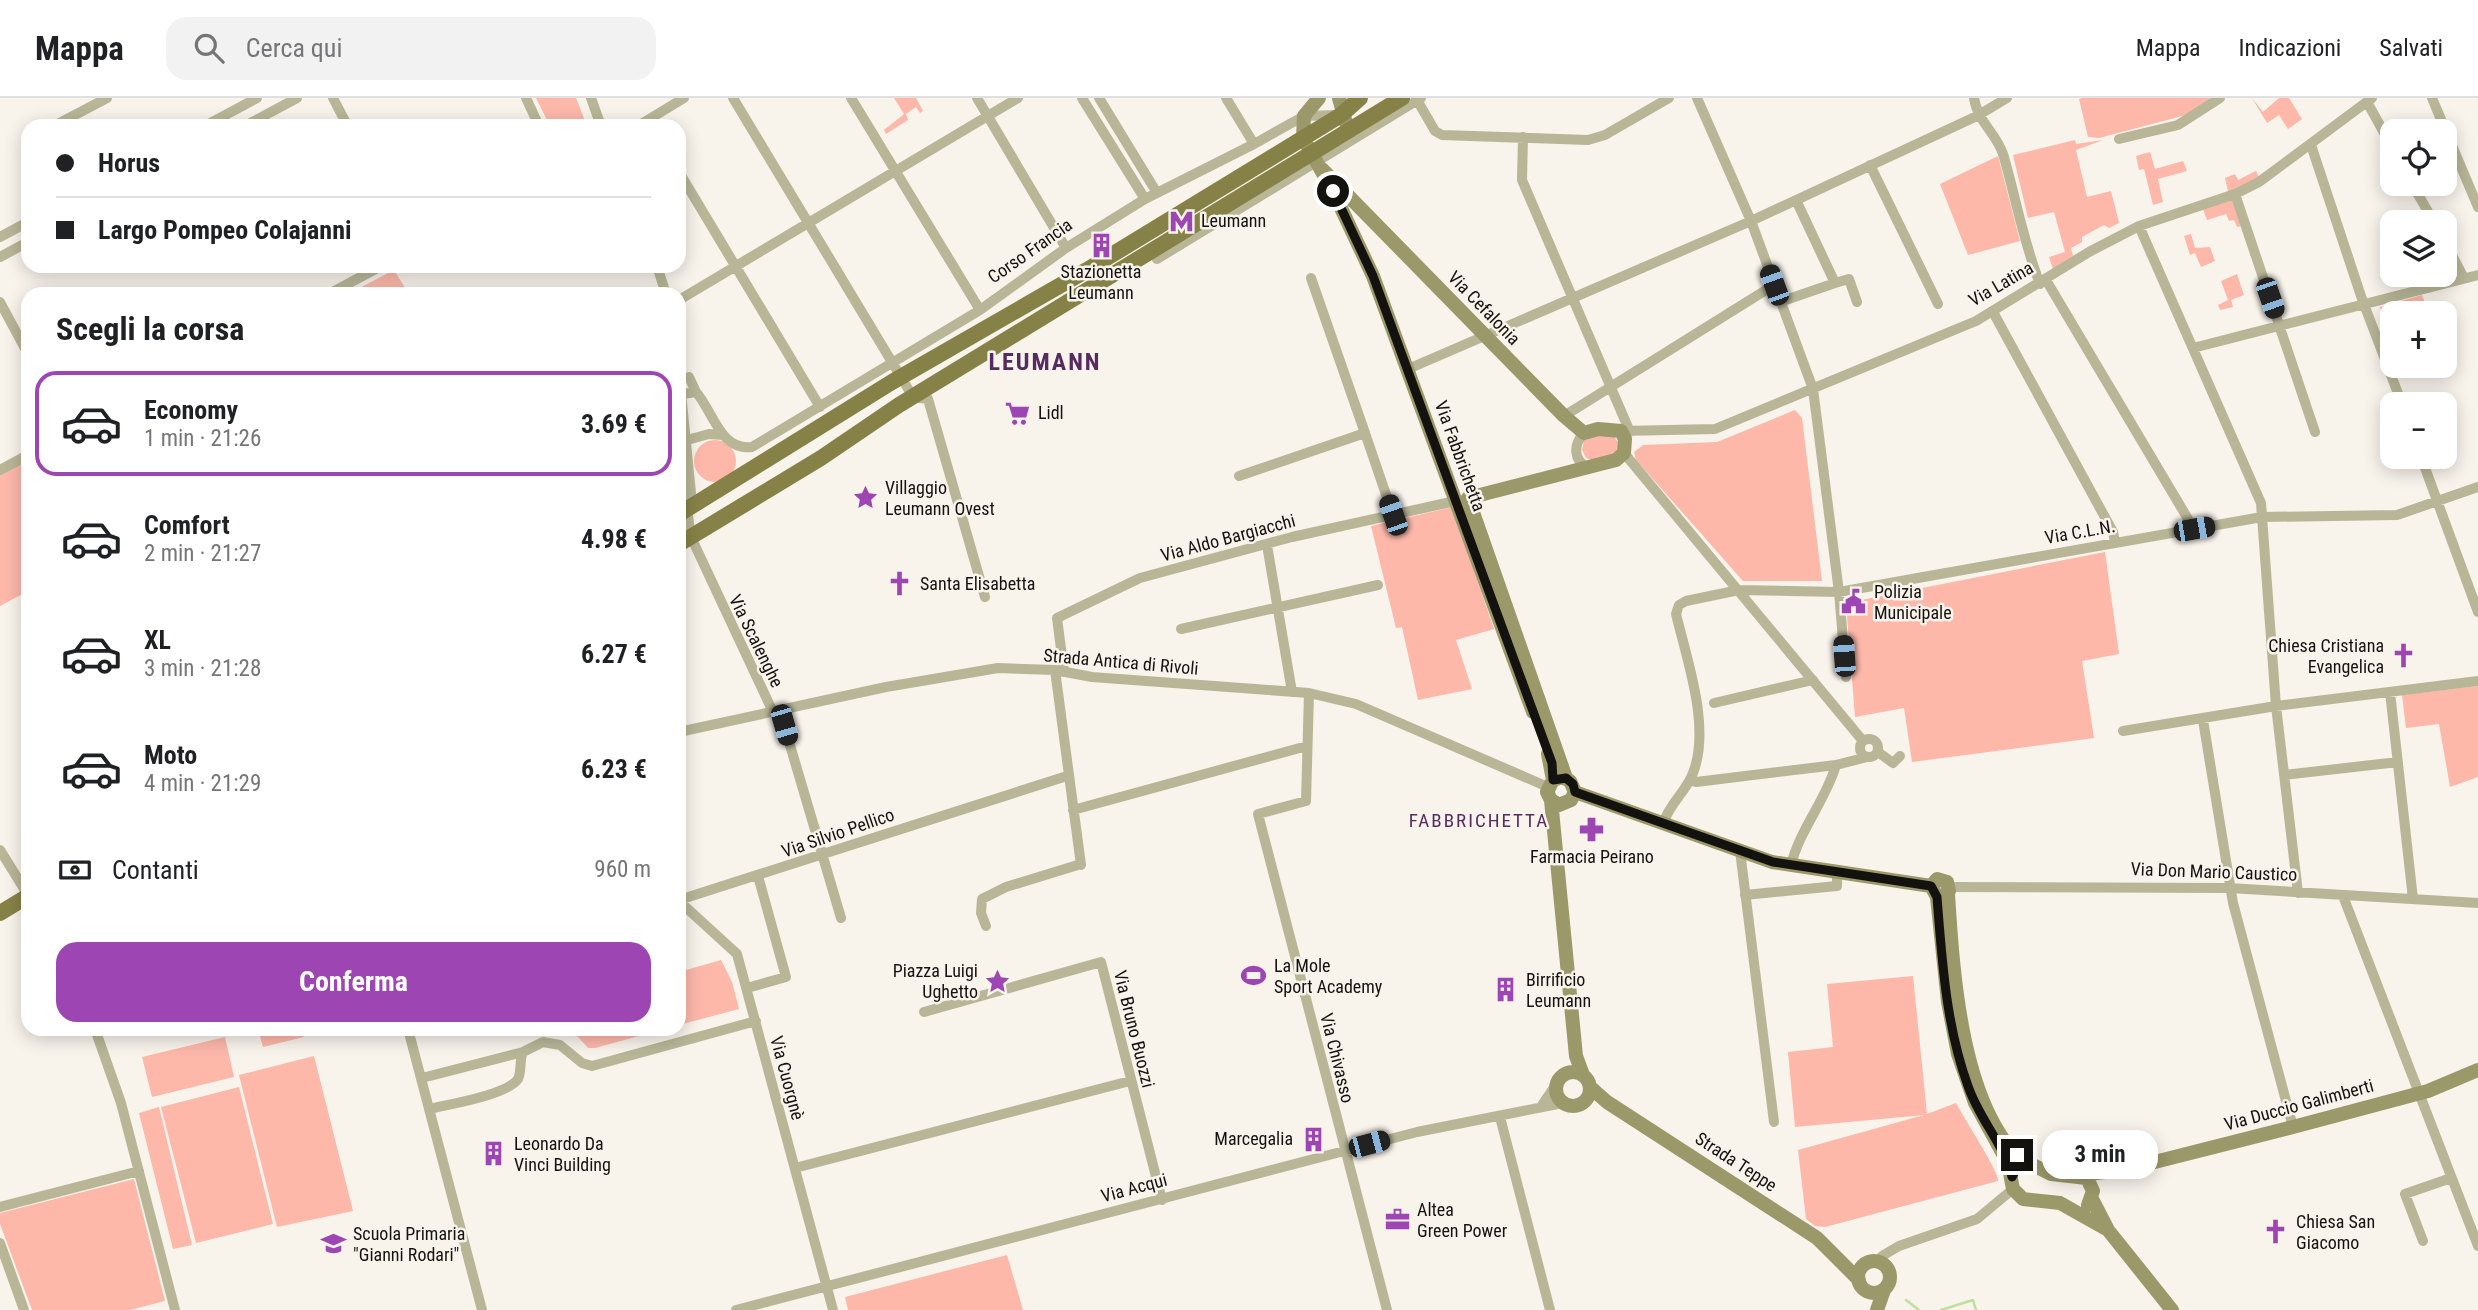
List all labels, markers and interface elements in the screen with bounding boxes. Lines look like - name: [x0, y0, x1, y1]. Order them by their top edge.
- search box: [166, 17, 656, 80]
- text: Mappa: [35, 29, 124, 68]
- icon: search: [190, 29, 228, 67]
- text: Cerca qui: [246, 33, 342, 63]
- text: Mappa: [2136, 34, 2201, 62]
- text: Indicazioni: [2239, 34, 2341, 62]
- text: Salvati: [2379, 34, 2443, 62]
- map controls: [2380, 119, 2457, 469]
- button: locate: [2380, 119, 2457, 196]
- text: Horus: [98, 148, 160, 178]
- route start: [1317, 175, 1349, 207]
- metro station icon: Leumann: [1167, 207, 1195, 235]
- place label: Leumann: [1201, 210, 1266, 231]
- button: layers: [2380, 210, 2457, 287]
- street label: Corso Francia: [984, 214, 1076, 287]
- text: Largo Pompeo Colajanni: [98, 215, 351, 245]
- building icon: Stazionetta Leumann: [1087, 231, 1115, 259]
- street label: Via Latina: [1965, 257, 2037, 310]
- place label: Stazionetta Leumann: [1061, 261, 1141, 303]
- car: [1757, 262, 1792, 308]
- street label: Via Cefalonia: [1444, 266, 1525, 349]
- car: [2254, 275, 2287, 321]
- button: +: [2380, 301, 2457, 378]
- text: Scegli la corsa: [56, 310, 244, 348]
- district label: LEUMANN: [988, 348, 1102, 376]
- icon: car: [60, 392, 123, 455]
- button: −: [2380, 392, 2457, 469]
- text: Economy: [144, 395, 238, 425]
- street label: Via Fabbrichetta: [1431, 398, 1490, 514]
- supermarket icon: Lidl: [1004, 399, 1032, 427]
- place label: Lidl: [1038, 402, 1064, 423]
- text: 3.69 €: [581, 409, 647, 439]
- text: 1 min · 21:26: [144, 425, 261, 452]
- place label: Villaggio Leumann Ovest: [885, 477, 995, 519]
- place icon: Villaggio Leumann Ovest: [851, 484, 879, 512]
- car: [1377, 492, 1410, 538]
- icon: car: [60, 507, 123, 570]
- street label: Via Aldo Bargiacchi: [1158, 509, 1297, 566]
- text: Comfort: [144, 510, 230, 540]
- street label: Via C.L.N.: [2043, 515, 2117, 548]
- car: [2172, 515, 2217, 543]
- text: 4.98 €: [581, 524, 647, 554]
- text: 2 min · 21:27: [144, 540, 261, 567]
- church icon: Santa Elisabetta: [886, 570, 914, 598]
- place label: Santa Elisabetta: [920, 573, 1035, 594]
- place label: Polizia Municipale: [1874, 581, 1952, 623]
- public building icon: Polizia Municipale: [1840, 588, 1868, 616]
- street label: Via Scalenghe: [725, 591, 788, 691]
- icon: car: [60, 622, 123, 685]
- text: XL: [144, 625, 171, 655]
- car: [1833, 634, 1856, 678]
- place label: Chiesa Cristiana Evangelica: [2268, 635, 2384, 677]
- text: 6.27 €: [581, 639, 647, 669]
- church icon: Chiesa Cristiana Evangelica: [2390, 642, 2418, 670]
- street label: Strada Antica di Rivoli: [1043, 644, 1199, 679]
- text: 3 min · 21:28: [144, 655, 261, 682]
- car: [769, 702, 800, 748]
- icon: car: [60, 737, 123, 800]
- text: Moto: [144, 740, 197, 770]
- text: 6.23 €: [581, 754, 647, 784]
- text: 4 min · 21:29: [144, 770, 261, 797]
- street label: Via Silvio Pellico: [779, 803, 897, 862]
- district label: FABBRICHETTA: [1409, 809, 1549, 832]
- pharmacy icon: Farmacia Peirano: [1578, 816, 1606, 844]
- place label: Farmacia Peirano: [1530, 846, 1654, 867]
- icon: cash: [56, 851, 94, 889]
- text: Contanti: [112, 855, 199, 885]
- text: 960 m: [594, 856, 651, 883]
- street label: Via Don Mario Caustico: [2130, 858, 2298, 885]
- button: Conferma: [56, 942, 651, 1022]
- place label: La Mole Sport Academy: [1274, 955, 1383, 997]
- place label: Piazza Luigi Ughetto: [893, 960, 978, 1002]
- sports icon: La Mole Sport Academy: [1240, 962, 1268, 990]
- place icon: Piazza Luigi Ughetto: [984, 967, 1012, 995]
- street label: Via Bruno Buozzi: [1110, 968, 1159, 1090]
- place label: Birrificio Leumann: [1526, 969, 1591, 1011]
- building icon: Birrificio Leumann: [1492, 976, 1520, 1004]
- street label: Via Chivasso: [1316, 1011, 1359, 1105]
- street label: Via Cuorgnè: [766, 1033, 809, 1122]
- street label: Via Duccio Galimberti: [2222, 1074, 2376, 1135]
- building icon: Marcegalia: [1299, 1125, 1327, 1153]
- street label: Strada Teppe: [1692, 1127, 1781, 1196]
- place label: Marcegalia: [1214, 1128, 1293, 1149]
- car: [1346, 1128, 1393, 1160]
- callout: 3 min: [2042, 1130, 2157, 1180]
- place label: Leonardo Da Vinci Building: [514, 1133, 611, 1175]
- route end: [2001, 1139, 2033, 1171]
- building icon: Leonardo Da Vinci Building: [480, 1140, 508, 1168]
- text: 3 min: [2074, 1141, 2126, 1168]
- street label: Via Acqui: [1099, 1169, 1169, 1206]
- place label: Altea Green Power: [1417, 1199, 1508, 1241]
- office icon: Altea Green Power: [1383, 1206, 1411, 1234]
- place label: Chiesa San Giacomo: [2296, 1211, 2375, 1253]
- church icon: Chiesa San Giacomo: [2262, 1218, 2290, 1246]
- place label: Scuola Primaria "Gianni Rodari": [353, 1223, 465, 1265]
- school or university icon: Scuola Primaria "Gianni Rodari": [319, 1230, 347, 1258]

